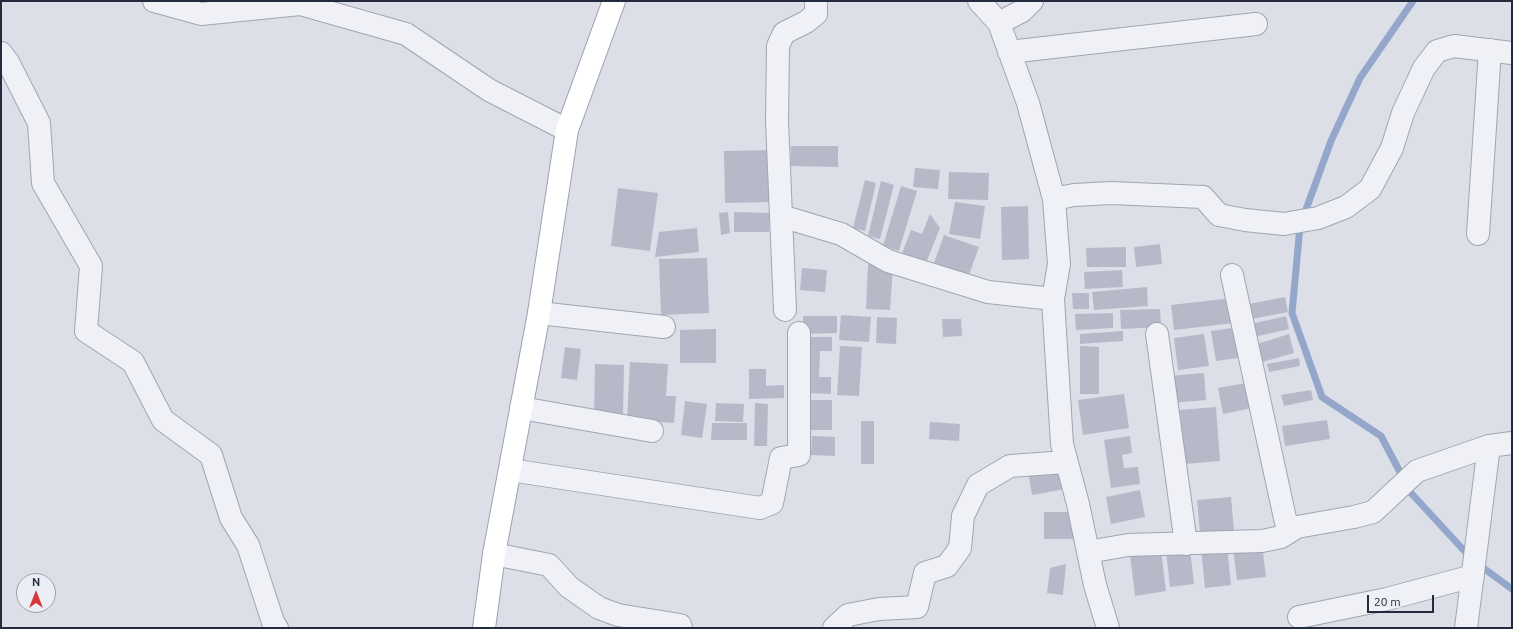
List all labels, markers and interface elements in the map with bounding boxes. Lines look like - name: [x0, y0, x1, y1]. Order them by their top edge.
- north arrow: [16, 573, 56, 613]
- text: N: [32, 576, 40, 588]
- scale bar: [1369, 587, 1436, 613]
- text: 20 m: [1374, 595, 1401, 608]

